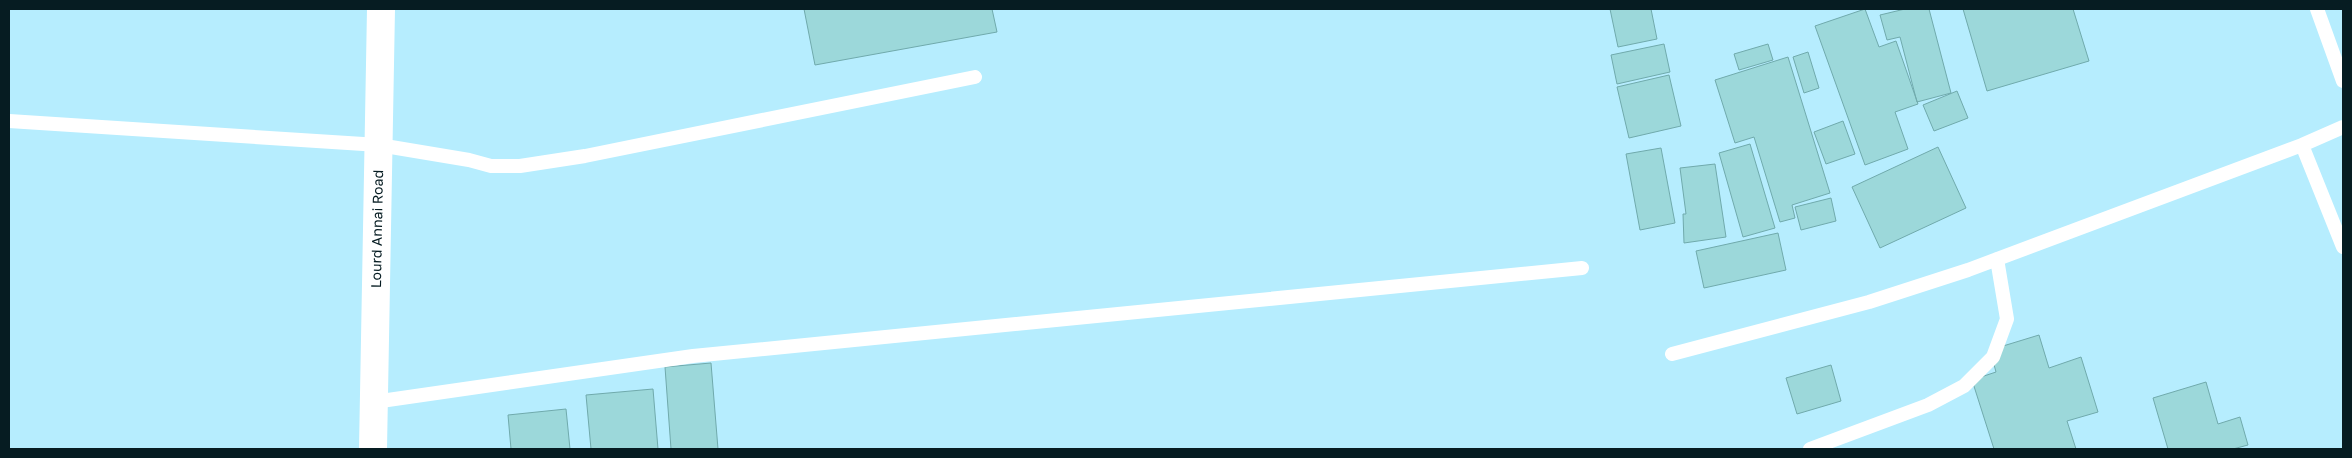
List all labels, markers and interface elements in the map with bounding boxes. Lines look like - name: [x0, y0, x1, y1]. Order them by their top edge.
- street label: Lourd Annai Road: [367, 170, 386, 288]

